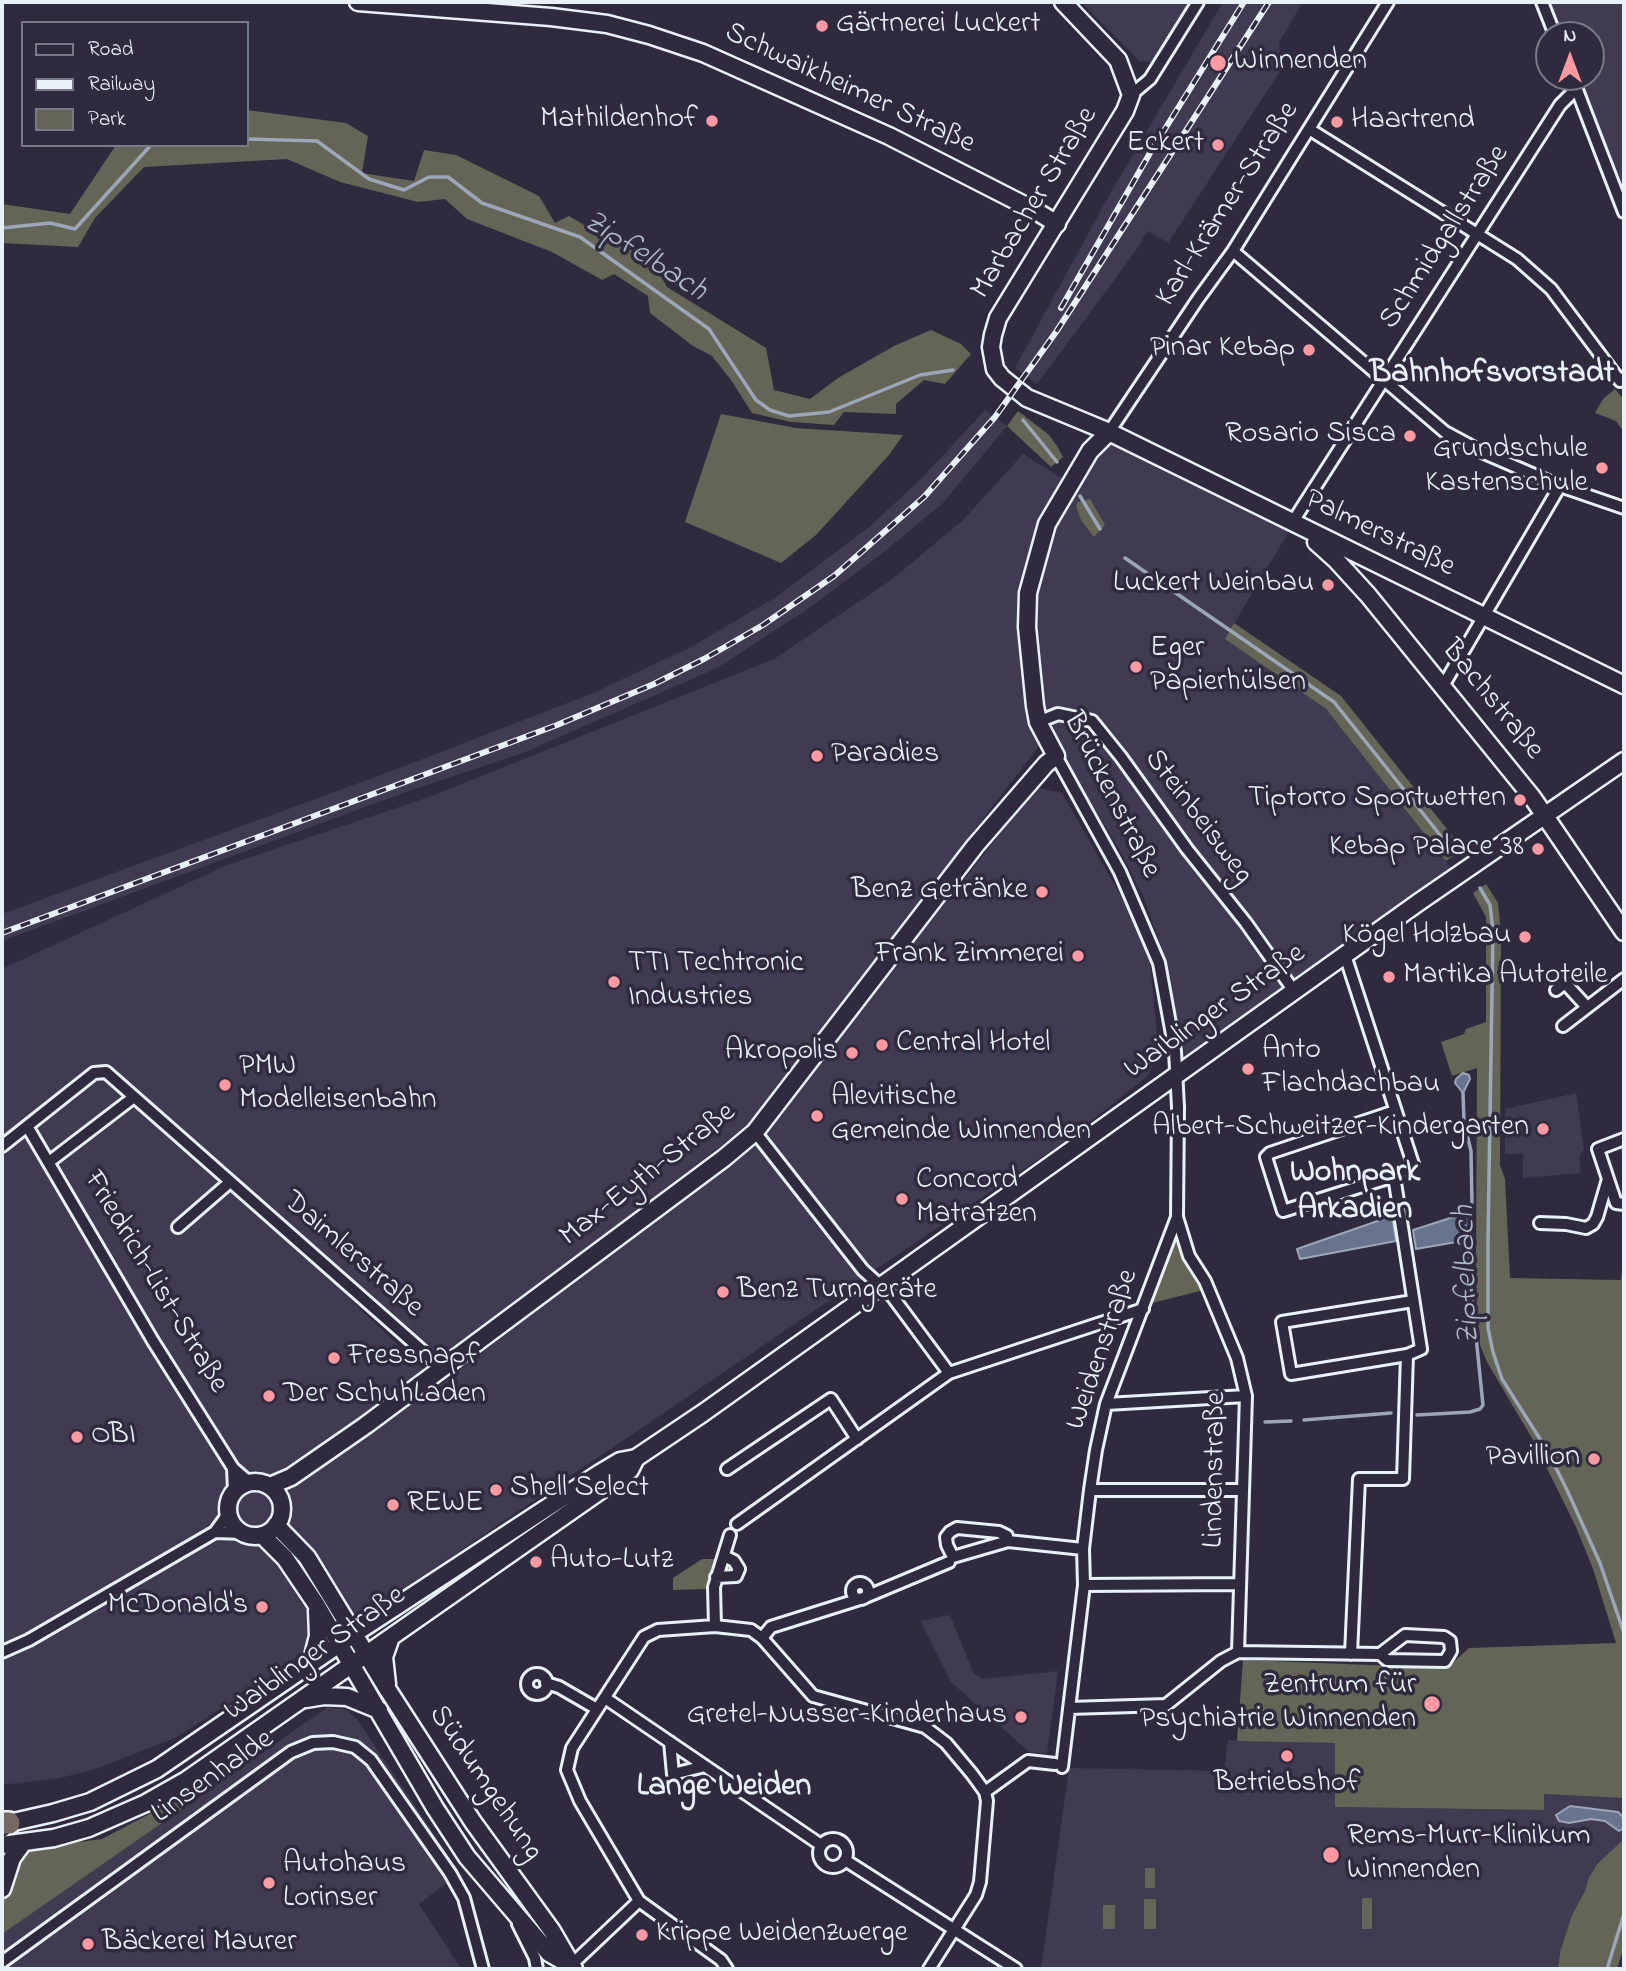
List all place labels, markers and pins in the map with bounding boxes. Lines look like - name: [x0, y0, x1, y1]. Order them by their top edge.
- place label: Gärtnerei Luckert: [836, 8, 1041, 44]
- marker: Gärtnerei Luckert: [814, 18, 830, 34]
- place label: Winnenden: [1234, 45, 1367, 81]
- marker: Winnenden: [1208, 53, 1228, 73]
- place label: Mathildenhof: [540, 103, 698, 139]
- place label: Haartrend: [1351, 104, 1475, 140]
- marker: Mathildenhof: [704, 113, 720, 129]
- marker: Haartrend: [1329, 114, 1345, 130]
- place label: Eckert: [1127, 127, 1204, 163]
- marker: Eckert: [1210, 137, 1226, 153]
- place label: Pinar Kebap: [1150, 332, 1295, 368]
- marker: Pinar Kebap: [1301, 342, 1317, 358]
- place label: Rosario Sisca: [1225, 418, 1396, 454]
- marker: Rosario Sisca: [1402, 428, 1418, 444]
- place label: Grundschule Kastenschule: [1425, 433, 1588, 504]
- marker: Grundschule Kastenschule: [1594, 460, 1610, 476]
- place label: Luckert Weinbau: [1113, 567, 1314, 603]
- marker: Luckert Weinbau: [1320, 577, 1336, 593]
- place label: Eger Papierhülsen: [1150, 632, 1306, 702]
- marker: Eger Papierhülsen: [1128, 659, 1144, 675]
- place label: Paradies: [831, 738, 939, 774]
- marker: Paradies: [809, 748, 825, 764]
- place label: Tiptorro Sportwetten: [1248, 782, 1506, 818]
- marker: Tiptorro Sportwetten: [1512, 792, 1528, 808]
- place label: Kebap Palace 38: [1329, 831, 1524, 867]
- marker: Kebap Palace 38: [1530, 841, 1546, 857]
- place label: Benz Getränke: [851, 874, 1028, 910]
- marker: Benz Getränke: [1034, 884, 1050, 900]
- place label: Kögel Holzbau: [1343, 919, 1511, 955]
- marker: Kögel Holzbau: [1517, 929, 1533, 945]
- place label: Frank Zimmerei: [875, 938, 1064, 974]
- place label: TTI Techtronic Industries: [628, 947, 804, 1018]
- marker: Frank Zimmerei: [1070, 948, 1086, 964]
- place label: Martika Autoteile: [1403, 959, 1608, 995]
- marker: Martika Autoteile: [1381, 969, 1397, 985]
- marker: TTI Techtronic Industries: [606, 974, 622, 990]
- place label: Central Hotel: [896, 1027, 1050, 1063]
- place label: Anto Flachdachbau: [1262, 1034, 1440, 1104]
- place label: Akropolis: [725, 1035, 838, 1071]
- marker: Central Hotel: [874, 1037, 890, 1053]
- marker: Akropolis: [844, 1045, 860, 1061]
- place label: PMW Modelleisenbahn: [239, 1050, 437, 1120]
- marker: Anto Flachdachbau: [1240, 1061, 1256, 1077]
- marker: PMW Modelleisenbahn: [217, 1077, 233, 1093]
- place label: Alevitische Gemeinde Winnenden: [831, 1081, 1091, 1152]
- marker: Alevitische Gemeinde Winnenden: [809, 1108, 825, 1124]
- place label: Albert-Schweitzer-Kindergarten: [1152, 1111, 1529, 1147]
- marker: Albert-Schweitzer-Kindergarten: [1535, 1121, 1551, 1137]
- place label: Concord Matratzen: [916, 1164, 1037, 1234]
- marker: Concord Matratzen: [894, 1191, 910, 1207]
- place label: Benz Turngeräte: [737, 1274, 937, 1310]
- marker: Benz Turngeräte: [715, 1284, 731, 1300]
- place label: Fressnapf: [348, 1340, 480, 1376]
- marker: Fressnapf: [326, 1350, 342, 1366]
- place label: Der SchuhLaden: [283, 1378, 486, 1414]
- marker: Der SchuhLaden: [261, 1388, 277, 1404]
- place label: OBI: [91, 1419, 136, 1455]
- marker: OBI: [69, 1429, 85, 1445]
- place label: Pavillion: [1485, 1441, 1580, 1477]
- marker: Pavillion: [1586, 1451, 1602, 1467]
- place label: Shell Select: [510, 1472, 649, 1508]
- marker: Shell Select: [488, 1482, 504, 1498]
- place label: REWE: [407, 1487, 483, 1523]
- marker: REWE: [385, 1497, 401, 1513]
- place label: Auto-Lutz: [550, 1544, 673, 1580]
- marker: Auto-Lutz: [528, 1554, 544, 1570]
- place label: McDonald's: [108, 1589, 248, 1625]
- marker: McDonald's: [254, 1599, 270, 1615]
- place label: Zentrum für Psychiatrie Winnenden: [1140, 1669, 1416, 1740]
- marker: Zentrum für Psychiatrie Winnenden: [1422, 1694, 1442, 1714]
- place label: Gretel-Nusser-Kinderhaus: [687, 1699, 1007, 1735]
- marker: Gretel-Nusser-Kinderhaus: [1013, 1709, 1029, 1725]
- marker: Betriebshof: [1279, 1748, 1295, 1764]
- place label: Betriebshof: [1214, 1767, 1360, 1803]
- place label: Rems-Murr-Klinikum Winnenden: [1347, 1820, 1591, 1890]
- marker: Rems-Murr-Klinikum Winnenden: [1321, 1845, 1341, 1865]
- place label: Autohaus Lorinser: [283, 1848, 406, 1918]
- marker: Autohaus Lorinser: [261, 1875, 277, 1891]
- place label: Krippe Weidenzwerge: [656, 1917, 908, 1953]
- place label: Bäckerei Maurer: [102, 1926, 296, 1962]
- marker: Krippe Weidenzwerge: [634, 1927, 650, 1943]
- marker: Bäckerei Maurer: [80, 1936, 96, 1952]

